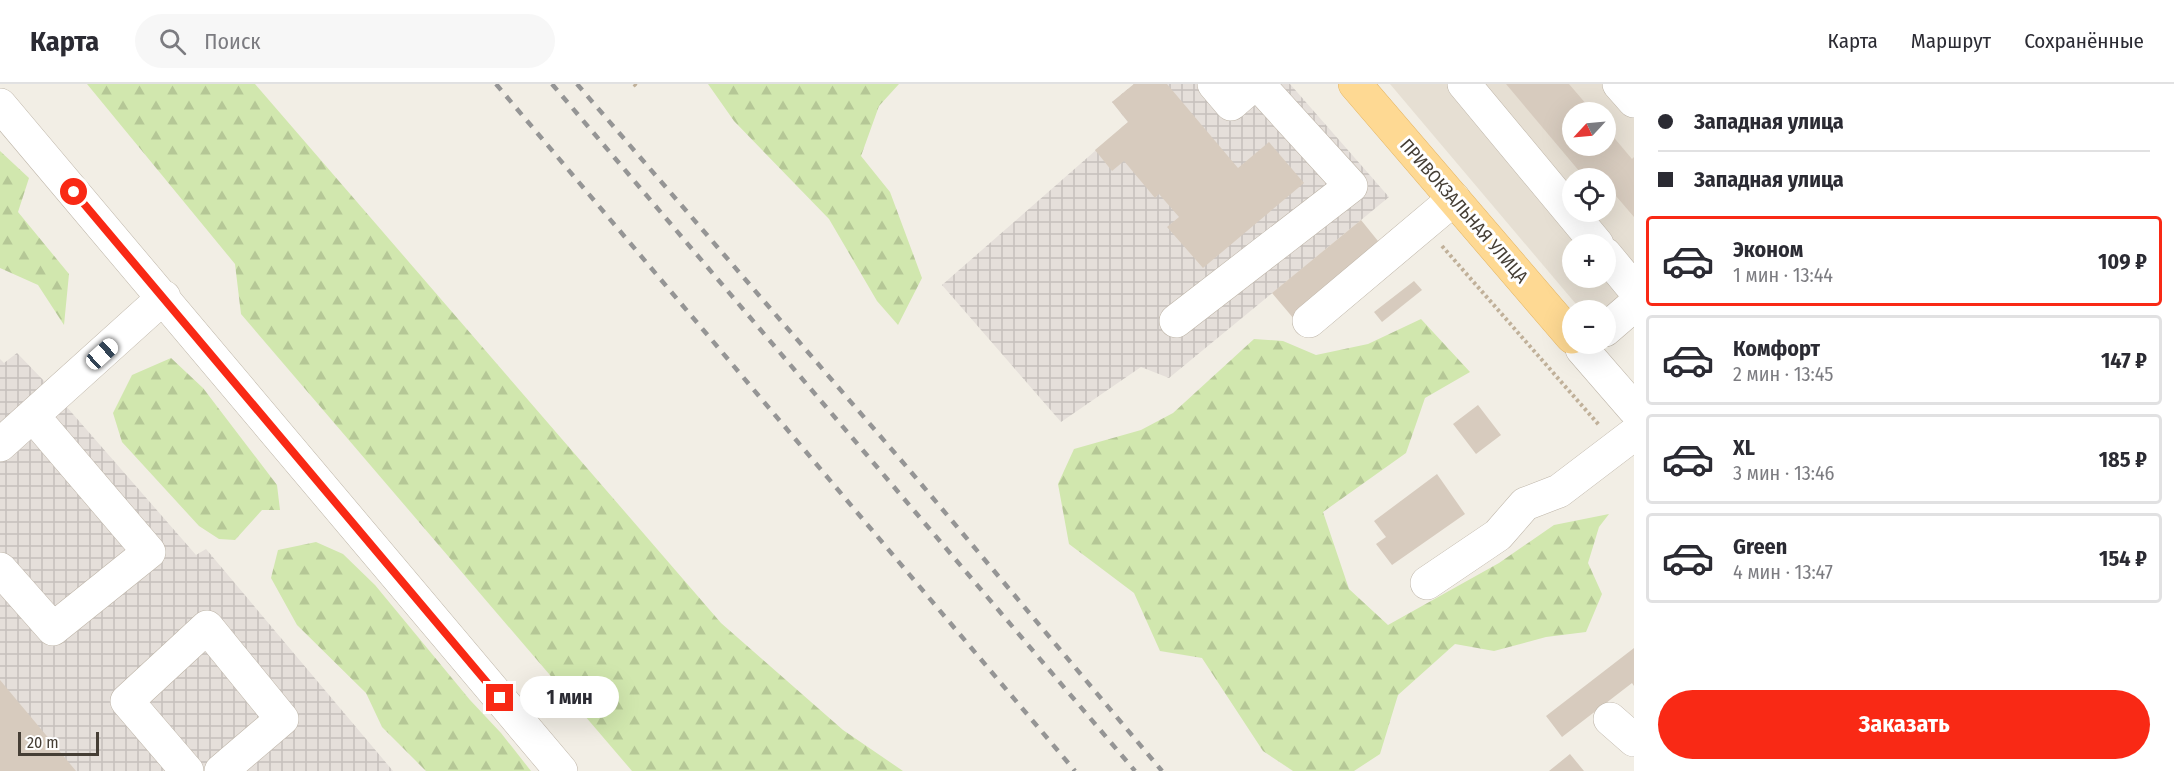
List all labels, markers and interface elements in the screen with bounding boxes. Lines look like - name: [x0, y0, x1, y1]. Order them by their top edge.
- search box: [135, 14, 555, 68]
- text: Карта: [30, 25, 99, 58]
- icon: search: [156, 25, 189, 58]
- text: Поиск: [204, 28, 261, 55]
- text: Карта: [1828, 28, 1878, 54]
- text: Маршрут: [1911, 28, 1991, 54]
- text: Сохранённые: [2024, 28, 2144, 54]
- north arrow: [1562, 102, 1616, 156]
- map controls: [1562, 102, 1616, 354]
- text: Западная улица: [1694, 108, 1844, 135]
- street label: ПРИВОКЗАЛЬНАЯ УЛИЦА: [1395, 134, 1533, 288]
- text: Западная улица: [1694, 166, 1844, 193]
- button: locate: [1562, 168, 1616, 222]
- route start: [60, 178, 87, 205]
- button: +: [1562, 234, 1616, 288]
- icon: car: [1661, 234, 1715, 288]
- text: Эконом: [1733, 236, 1803, 263]
- text: 109 ₽: [2098, 248, 2147, 275]
- text: 1 мин · 13:44: [1733, 263, 1833, 287]
- button: −: [1562, 300, 1616, 354]
- icon: car: [1661, 333, 1715, 387]
- car: [83, 335, 121, 373]
- text: Комфорт: [1733, 335, 1820, 362]
- text: 147 ₽: [2101, 347, 2147, 374]
- text: 2 мин · 13:45: [1733, 362, 1833, 386]
- icon: car: [1661, 432, 1715, 486]
- text: XL: [1733, 434, 1755, 461]
- text: 185 ₽: [2099, 446, 2147, 473]
- text: 3 мин · 13:46: [1733, 461, 1834, 485]
- icon: car: [1661, 531, 1715, 585]
- text: Green: [1733, 533, 1787, 560]
- text: 154 ₽: [2099, 545, 2147, 572]
- text: 4 мин · 13:47: [1733, 560, 1833, 584]
- callout: 1 мин: [521, 677, 620, 719]
- route end: [486, 684, 513, 711]
- text: 1 мин: [546, 685, 593, 709]
- button: Заказать: [1658, 690, 2150, 759]
- scale bar: [18, 729, 99, 756]
- text: 20 m: [27, 733, 58, 752]

